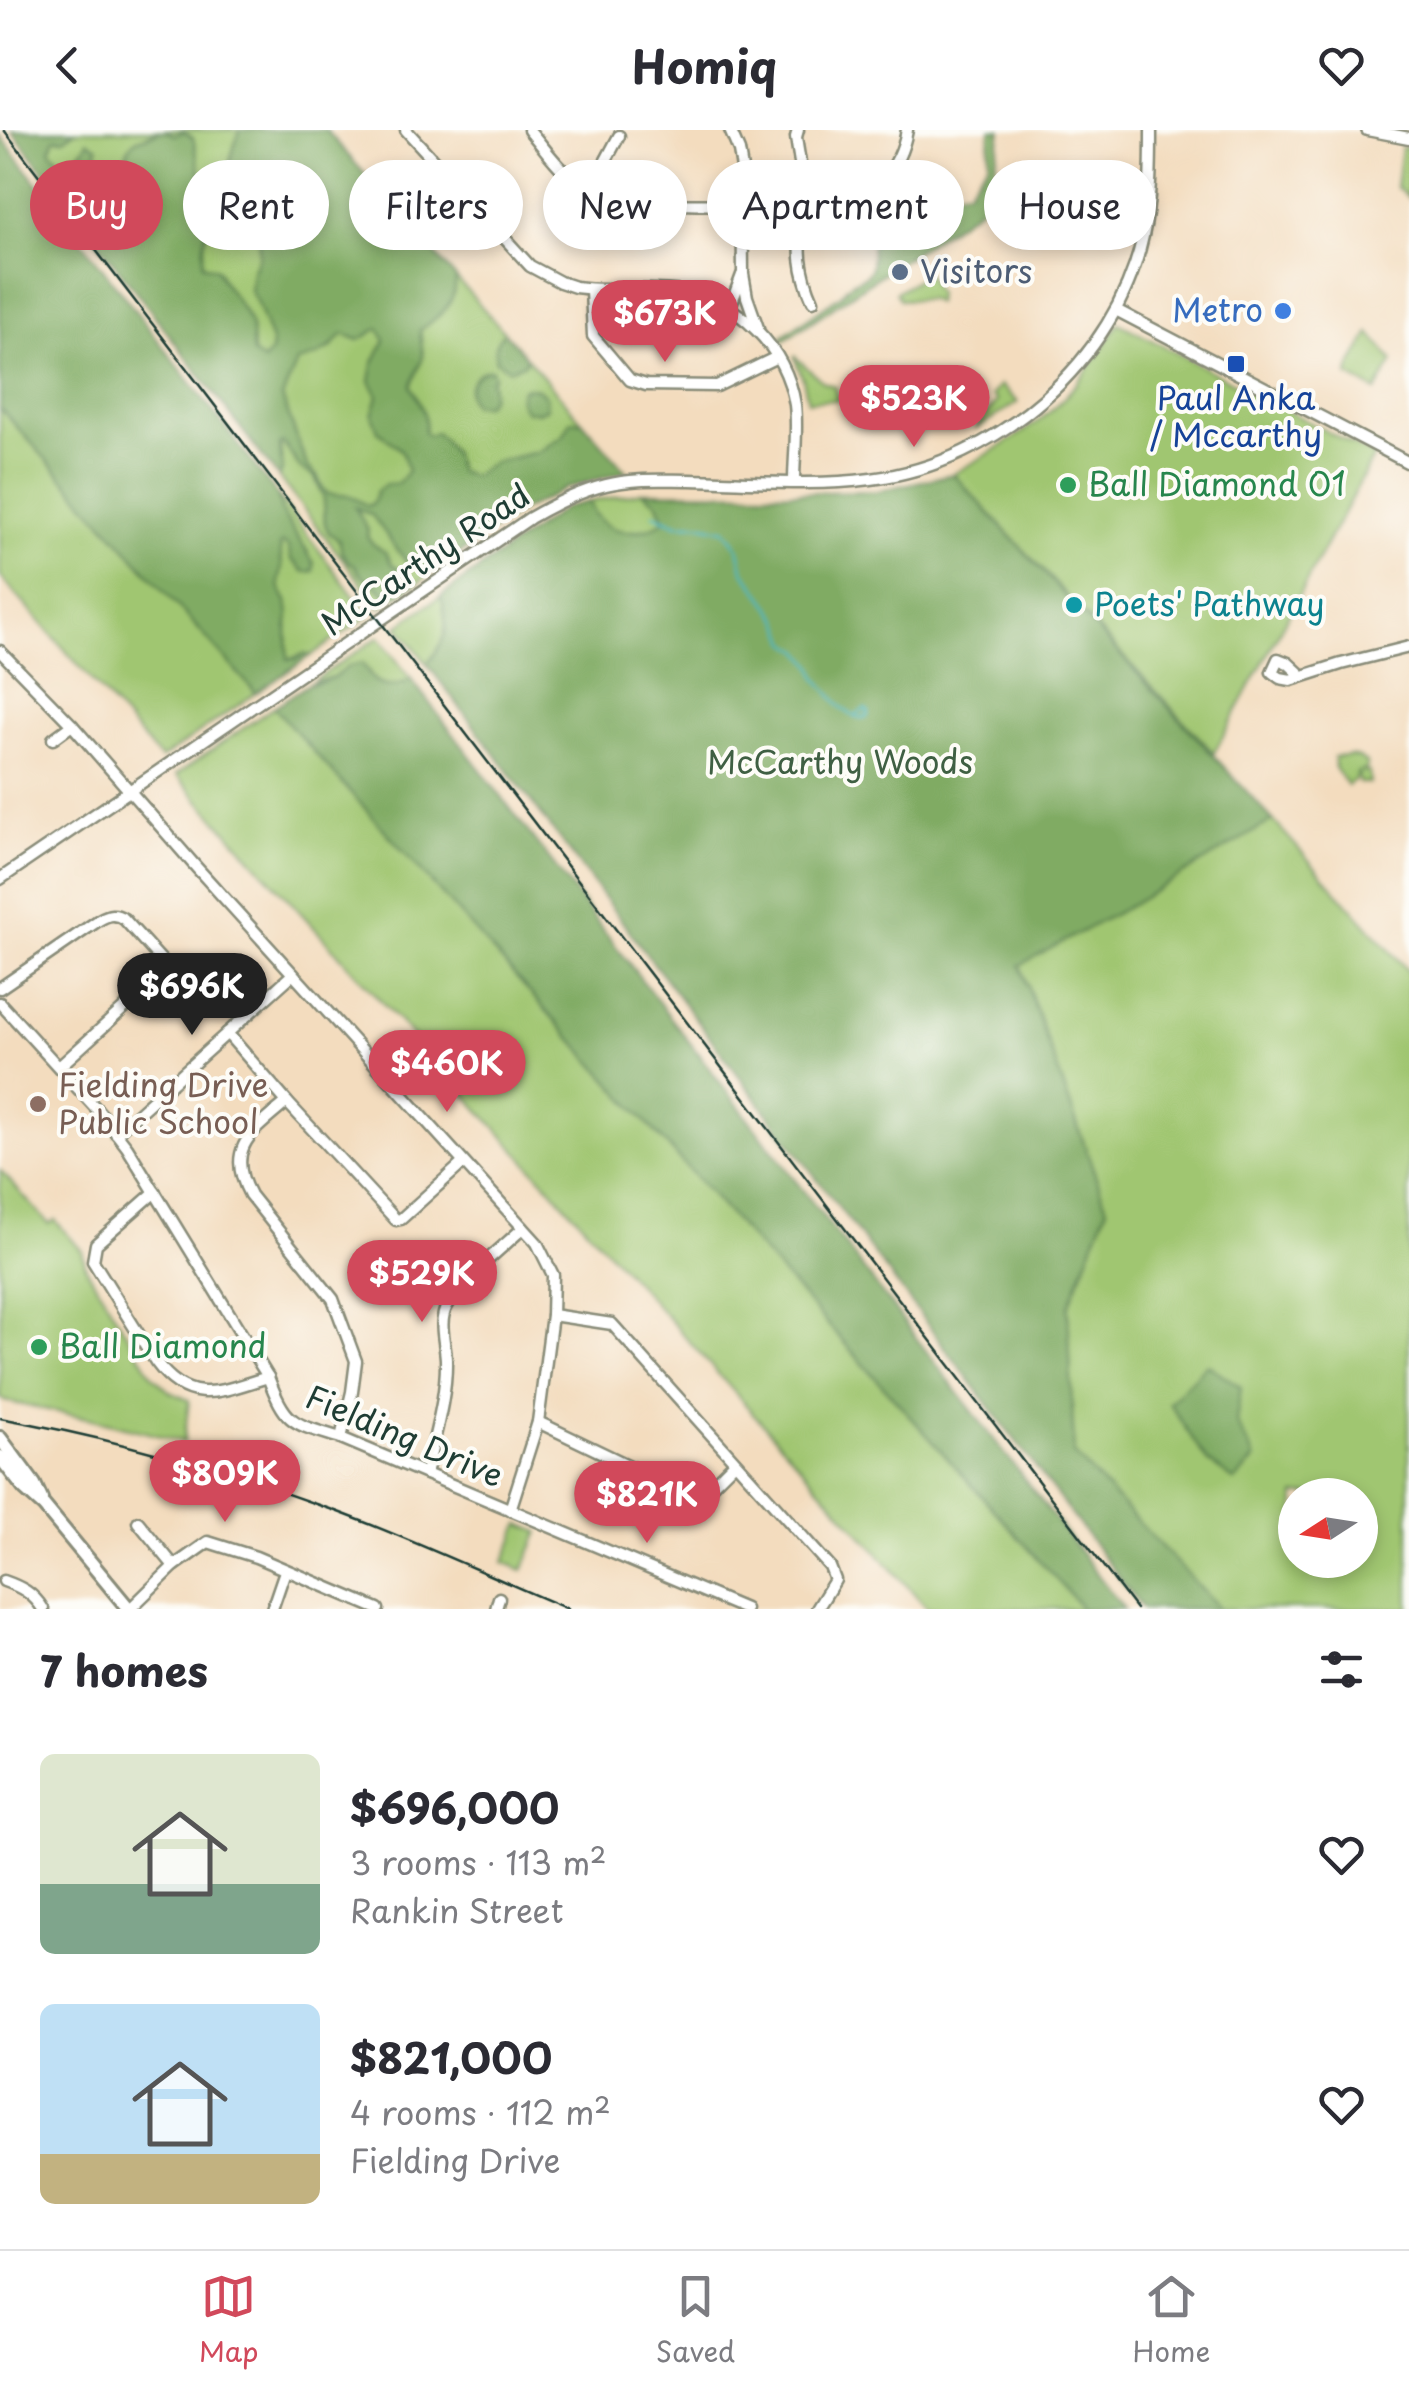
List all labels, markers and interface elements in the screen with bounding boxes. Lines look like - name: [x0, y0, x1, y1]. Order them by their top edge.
- text: Homiq: [632, 31, 777, 99]
- icon: back: [40, 38, 95, 93]
- icon: heart: [1314, 38, 1369, 93]
- chip: Buy: [30, 160, 163, 250]
- chip: Rent: [183, 160, 329, 250]
- chip: Filters: [349, 160, 523, 250]
- chip: New: [543, 160, 687, 250]
- chip: Apartment: [707, 160, 964, 250]
- chip: House: [984, 160, 1156, 250]
- place label: Visitors: [920, 246, 1032, 294]
- marker: Visitors: [889, 261, 911, 283]
- pin: $673K: [595, 280, 735, 365]
- place label: Metro: [1172, 285, 1263, 333]
- text: $673K: [613, 288, 717, 336]
- marker: Metro: [1272, 300, 1294, 322]
- marker: Paul Anka / Mccarthy: [1225, 353, 1247, 375]
- pin: $523K: [844, 365, 984, 450]
- text: $523K: [861, 373, 967, 421]
- place label: Paul Anka / Mccarthy: [1150, 373, 1322, 458]
- place label: Ball Diamond 01: [1088, 459, 1346, 507]
- street label: McCarthy Road: [311, 471, 539, 646]
- marker: Ball Diamond 01: [1057, 474, 1079, 496]
- place label: Poets' Pathway: [1094, 579, 1325, 627]
- marker: Poets' Pathway: [1063, 594, 1085, 616]
- park label: McCarthy Woods: [707, 737, 973, 785]
- pin: $696K: [122, 953, 262, 1038]
- text: $696K: [139, 961, 245, 1009]
- pin: $460K: [377, 1030, 517, 1115]
- text: $460K: [391, 1038, 503, 1086]
- place label: Fielding Drive Public School: [58, 1060, 268, 1145]
- marker: Fielding Drive Public School: [27, 1093, 49, 1115]
- pin: $529K: [352, 1240, 492, 1325]
- text: $529K: [369, 1248, 475, 1296]
- place label: Ball Diamond: [59, 1321, 267, 1369]
- marker: Ball Diamond: [28, 1336, 50, 1358]
- street label: Fielding Drive: [299, 1372, 511, 1498]
- pin: $809K: [155, 1440, 295, 1525]
- text: $809K: [171, 1448, 279, 1496]
- pin: $821K: [577, 1461, 717, 1546]
- text: $821K: [596, 1469, 698, 1517]
- north arrow: [1278, 1478, 1378, 1578]
- map controls: [1278, 1478, 1378, 1578]
- text: 7 homes: [40, 1638, 208, 1701]
- icon: filters: [1314, 1642, 1369, 1697]
- text: $696,000: [350, 1775, 559, 1838]
- icon: home: [120, 1794, 240, 1914]
- icon: heart: [1314, 1827, 1369, 1882]
- text: 3 rooms · 113 m²: [350, 1838, 607, 1886]
- text: Rankin Street: [350, 1886, 564, 1934]
- text: $821,000: [350, 2025, 552, 2088]
- icon: home: [120, 2044, 240, 2164]
- icon: heart: [1314, 2077, 1369, 2132]
- text: 4 rooms · 112 m²: [350, 2088, 611, 2136]
- text: Fielding Drive: [350, 2136, 560, 2184]
- tab: Map: [199, 2269, 258, 2372]
- tab: Saved: [656, 2269, 735, 2372]
- tab: Home: [1132, 2269, 1210, 2372]

